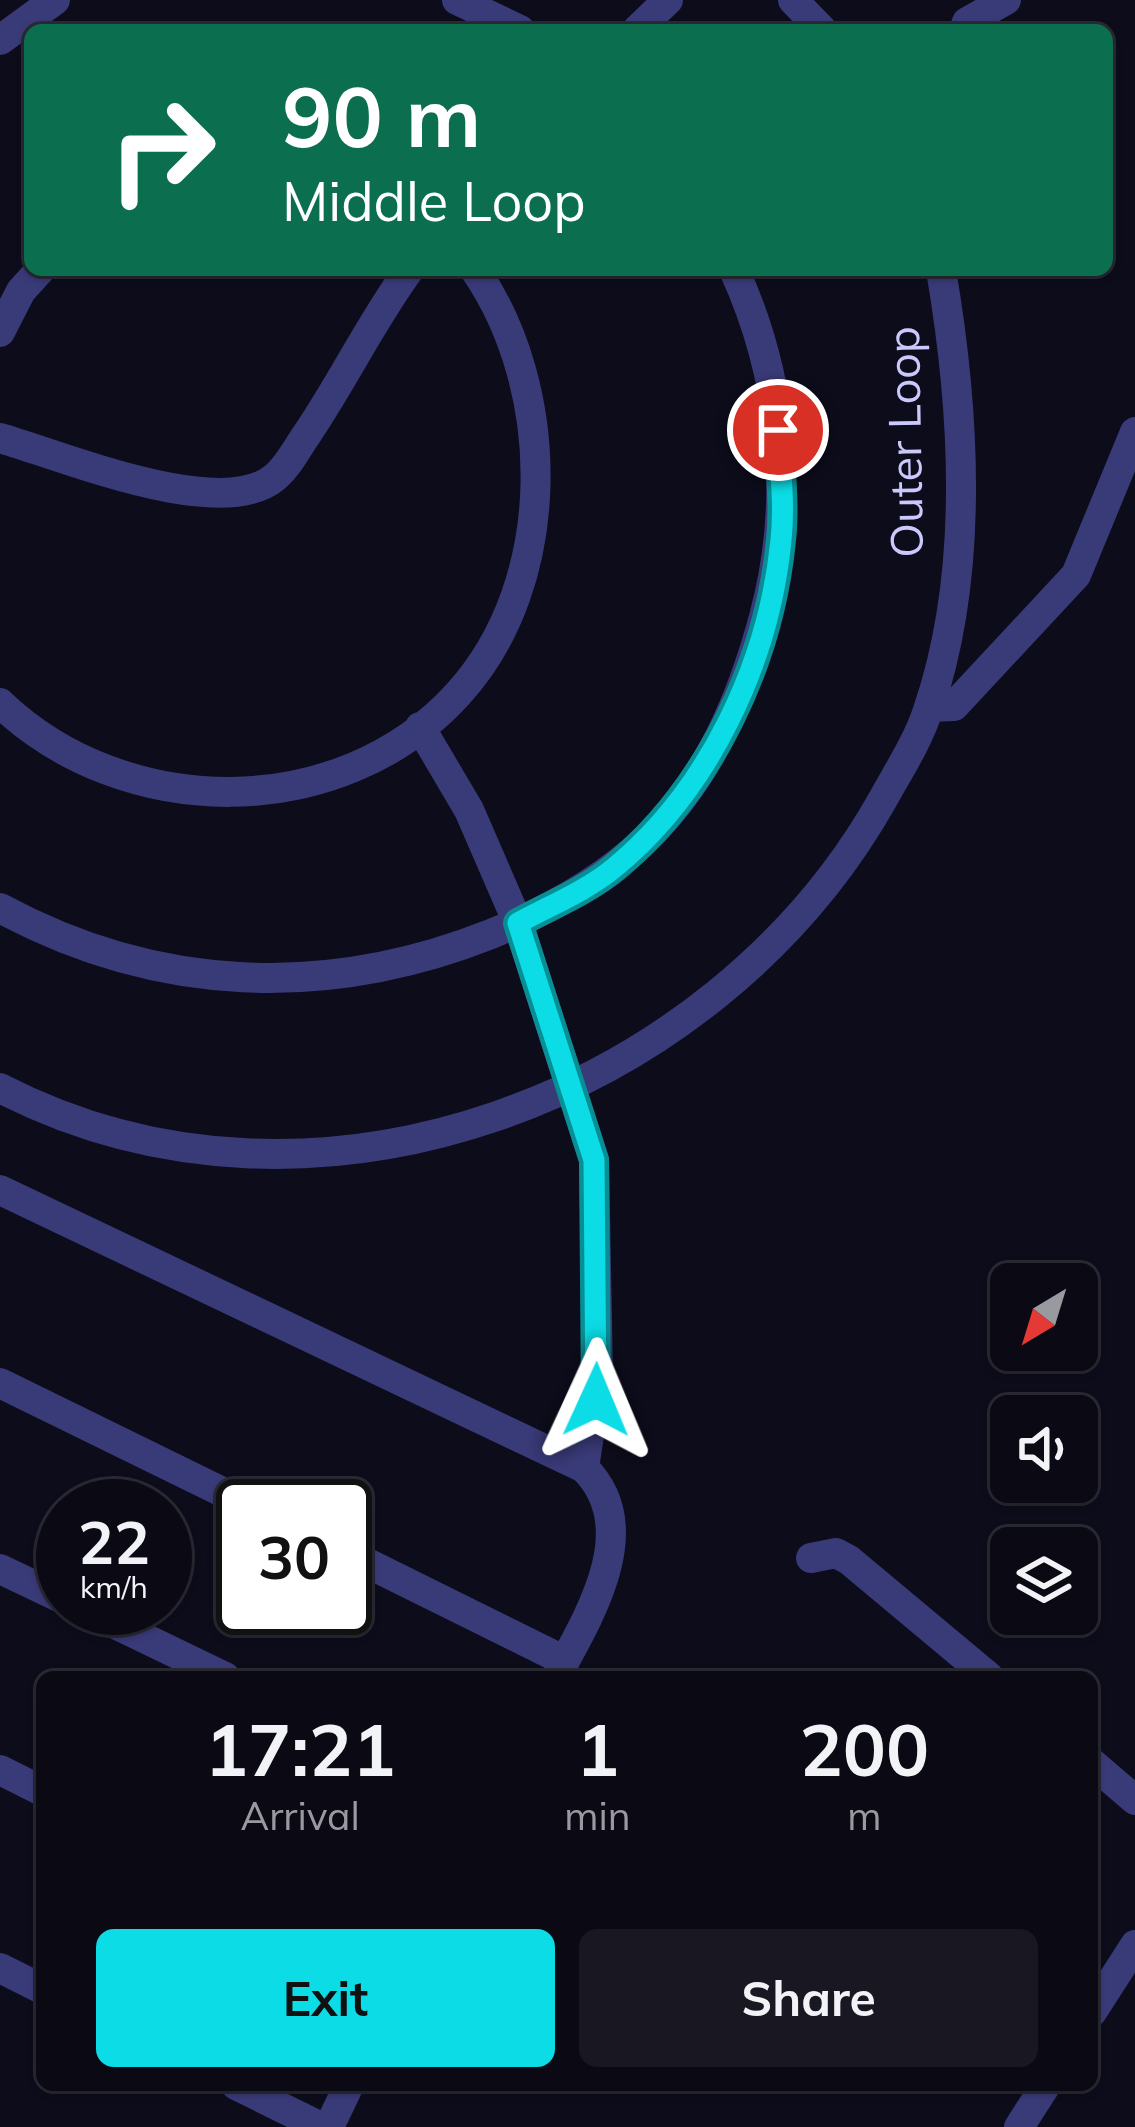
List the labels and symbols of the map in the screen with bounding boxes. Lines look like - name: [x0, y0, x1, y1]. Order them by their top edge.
- street label: Outer Loop: [874, 326, 934, 558]
- pin: [727, 379, 829, 481]
- north arrow: [990, 1263, 1098, 1371]
- position arrow: [533, 1337, 659, 1463]
- speed limit sign: 30: [216, 1479, 372, 1635]

